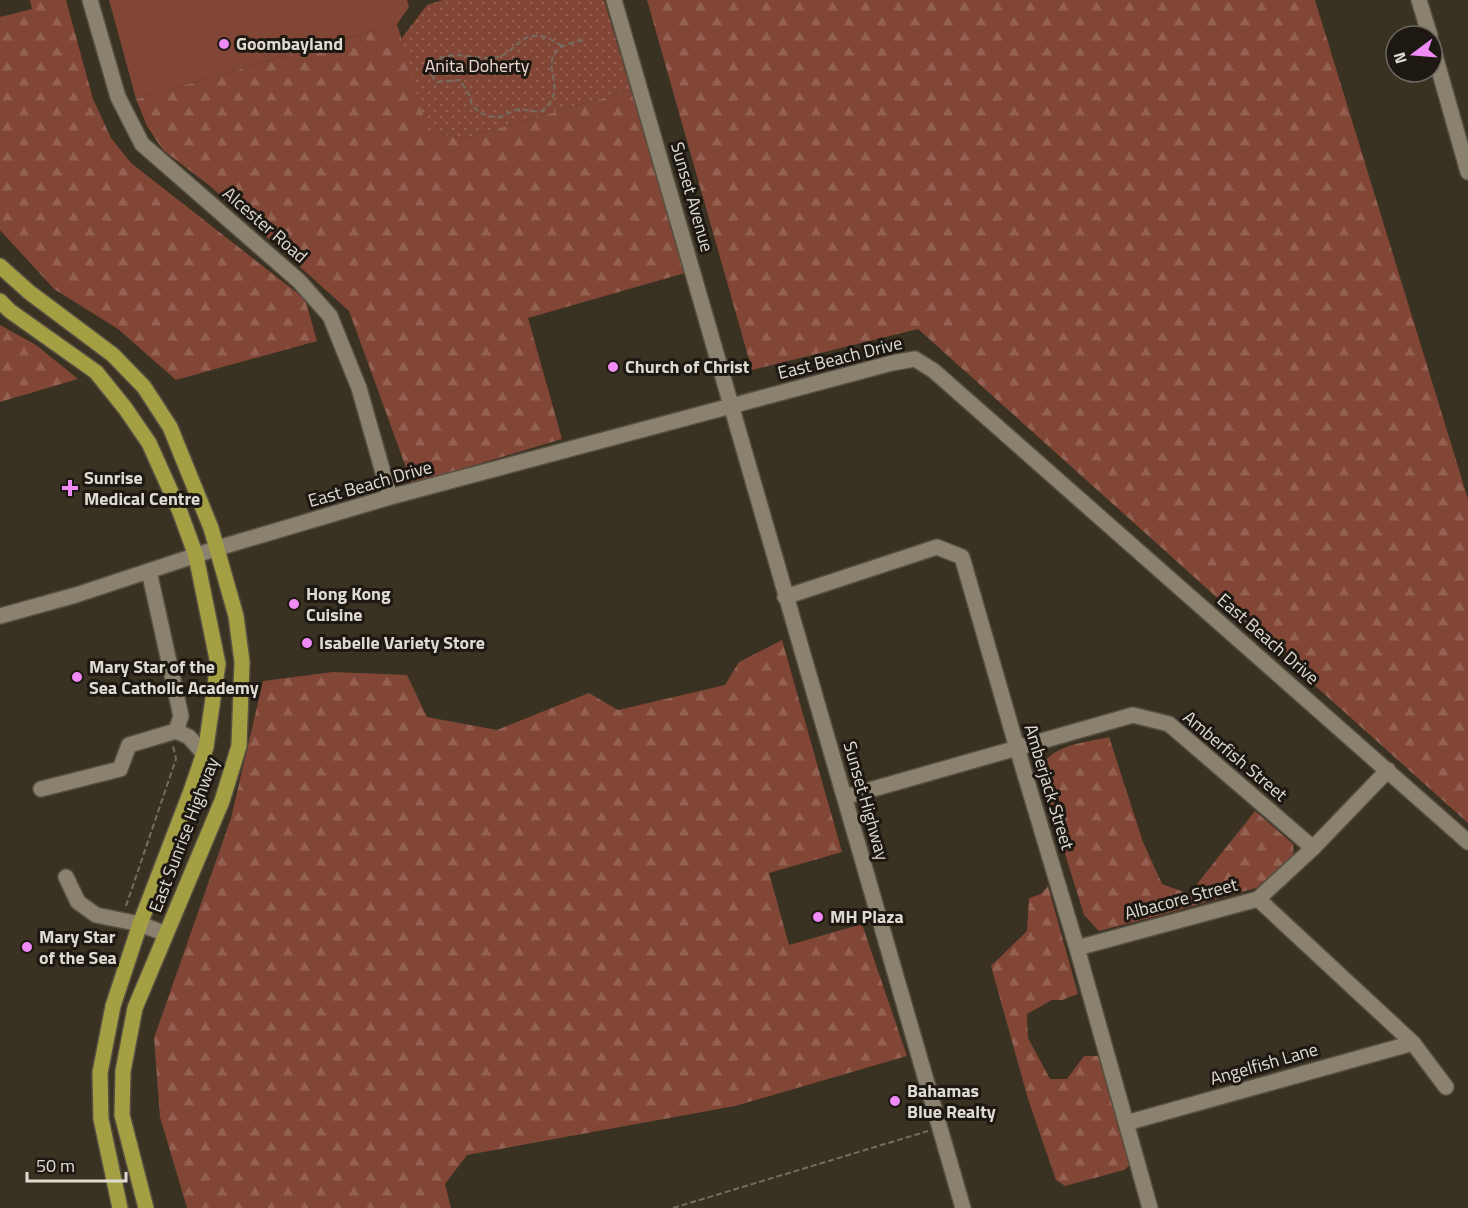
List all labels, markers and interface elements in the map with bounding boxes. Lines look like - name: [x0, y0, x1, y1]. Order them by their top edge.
- north arrow: [1384, 24, 1444, 84]
- place label: Goombayland: [236, 30, 343, 57]
- marker: Goombayland: [217, 37, 231, 51]
- text: N: [1387, 49, 1413, 67]
- park label: Anita Doherty: [425, 52, 530, 79]
- street label: Sunset Avenue: [664, 139, 721, 255]
- street label: Alcester Road: [217, 180, 314, 269]
- street label: East Beach Drive: [775, 329, 905, 386]
- place label: Church of Christ: [625, 353, 750, 380]
- marker: Church of Christ: [606, 360, 620, 374]
- street label: East Beach Drive: [305, 453, 435, 514]
- place label: Sunrise Medical Centre: [84, 464, 200, 512]
- marker: Sunrise Medical Centre: [61, 479, 79, 497]
- place label: Hong Kong Cuisine: [306, 580, 391, 628]
- street label: East Beach Drive: [1211, 587, 1325, 691]
- marker: Hong Kong Cuisine: [287, 597, 301, 611]
- place label: Isabelle Variety Store: [319, 629, 485, 656]
- marker: Isabelle Variety Store: [300, 636, 314, 650]
- place label: Mary Star of the Sea Catholic Academy: [89, 653, 259, 701]
- marker: Mary Star of the Sea Catholic Academy: [70, 670, 84, 684]
- street label: Amberfish Street: [1177, 704, 1294, 808]
- street label: Amberjack Street: [1018, 721, 1082, 854]
- street label: Sunset Highway: [837, 738, 896, 864]
- street label: East Sunrise Highway: [141, 753, 226, 916]
- street label: Albacore Street: [1121, 870, 1241, 927]
- place label: MH Plaza: [830, 903, 904, 930]
- marker: MH Plaza: [811, 910, 825, 924]
- place label: Mary Star of the Sea: [39, 923, 117, 971]
- marker: Mary Star of the Sea: [20, 940, 34, 954]
- street label: Angelfish Lane: [1207, 1035, 1321, 1092]
- place label: Bahamas Blue Realty: [907, 1077, 996, 1125]
- marker: Bahamas Blue Realty: [888, 1094, 902, 1108]
- scale bar: [27, 1145, 126, 1183]
- text: 50 m: [36, 1152, 75, 1179]

